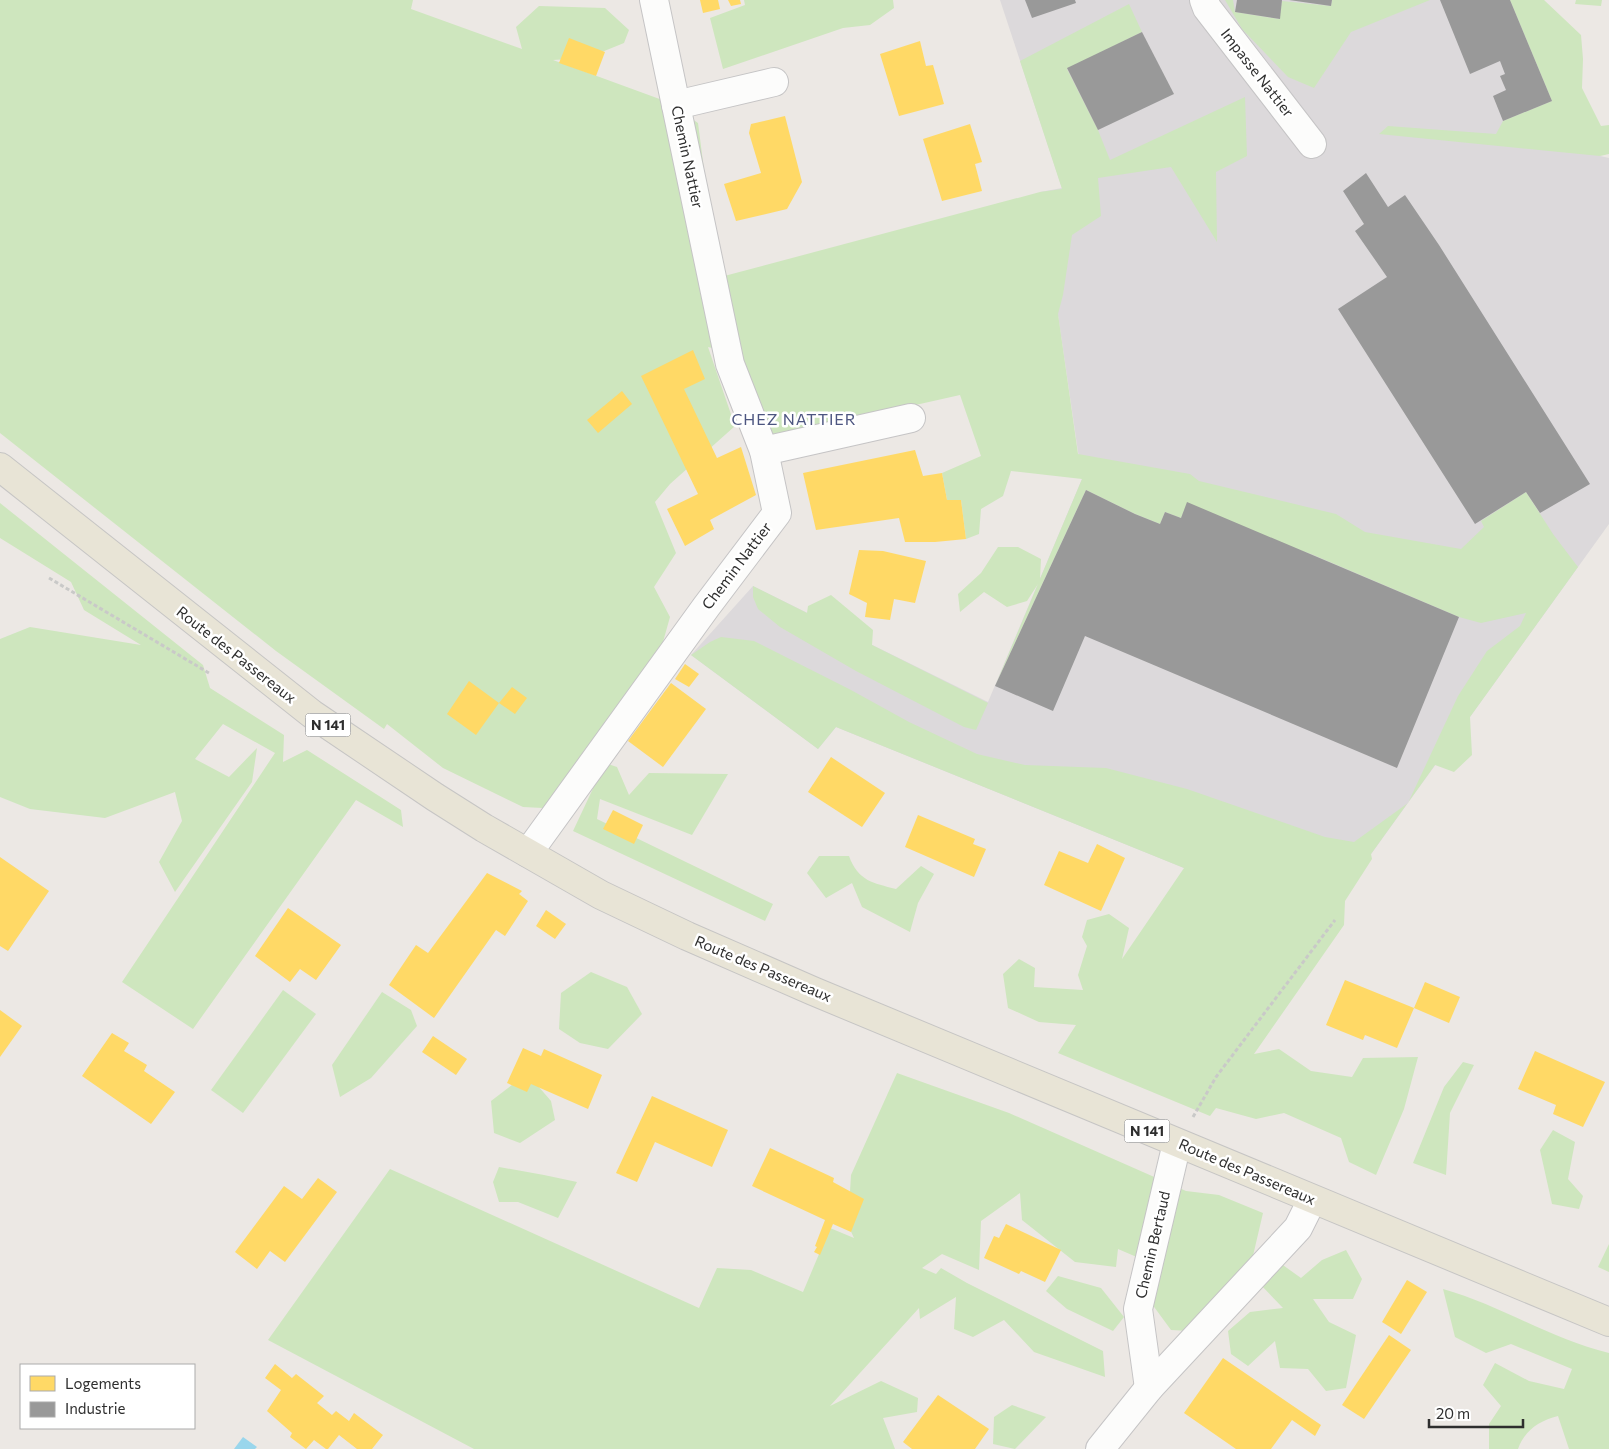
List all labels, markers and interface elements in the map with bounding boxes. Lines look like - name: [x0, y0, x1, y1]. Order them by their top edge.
- street label: Impasse Nattier: [1218, 24, 1298, 120]
- street label: Chemin Nattier: [668, 104, 708, 210]
- district label: CHEZ NATTIER: [731, 409, 857, 428]
- street label: Chemin Nattier: [698, 518, 775, 613]
- street label: Route des Passereaux: [173, 602, 300, 706]
- road number: N 141: [306, 714, 350, 736]
- street label: Route des Passereaux: [692, 931, 834, 1005]
- road number: N 141: [1124, 1120, 1170, 1142]
- street label: Route des Passereaux: [1176, 1134, 1318, 1208]
- street label: Chemin Bertaud: [1131, 1189, 1173, 1300]
- legend: [20, 1364, 195, 1429]
- text: Logements: [65, 1374, 141, 1392]
- scale bar: [1429, 1396, 1523, 1428]
- text: Industrie: [65, 1399, 126, 1417]
- text: 20 m: [1436, 1404, 1470, 1422]

